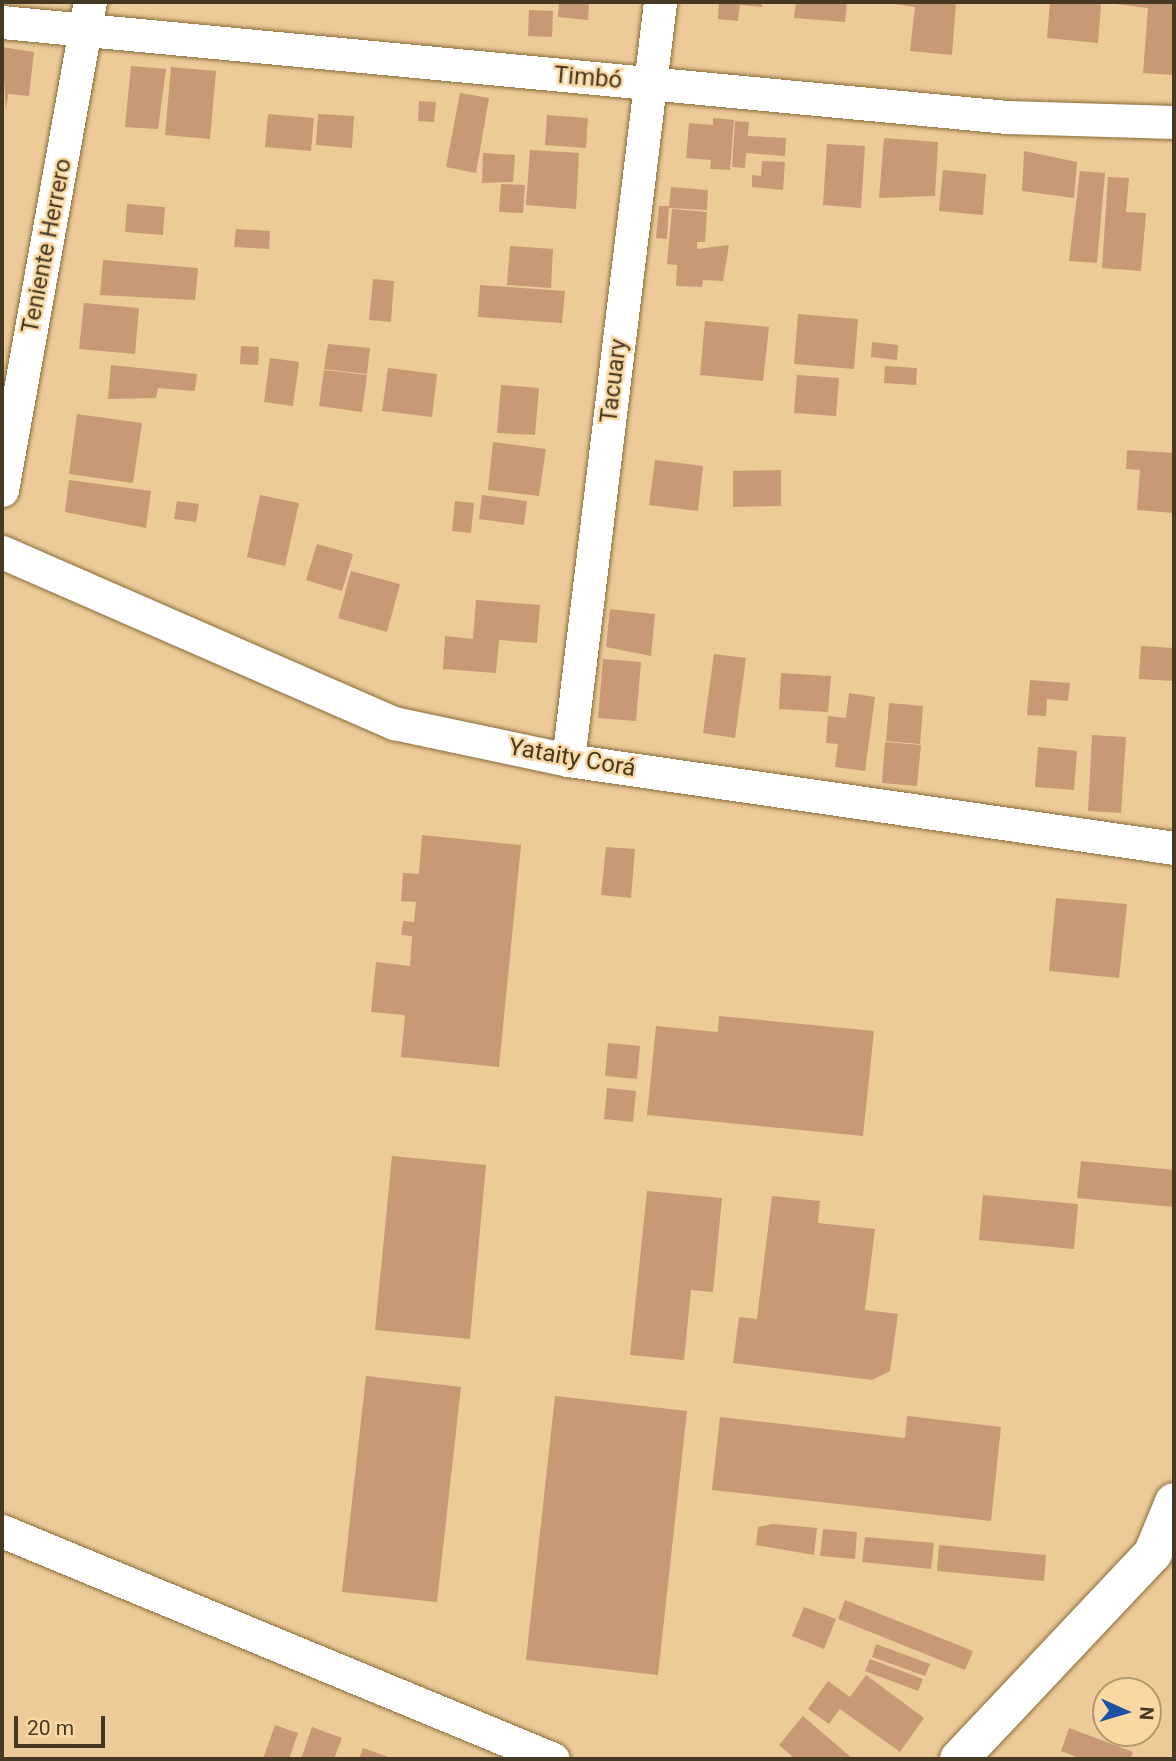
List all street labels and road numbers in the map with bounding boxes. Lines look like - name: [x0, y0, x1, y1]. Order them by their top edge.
- street label: Timbó: [553, 61, 623, 95]
- street label: Teniente Herrero: [16, 156, 78, 336]
- street label: Tacuary: [595, 337, 633, 425]
- street label: Yataity Corá: [506, 733, 638, 783]

